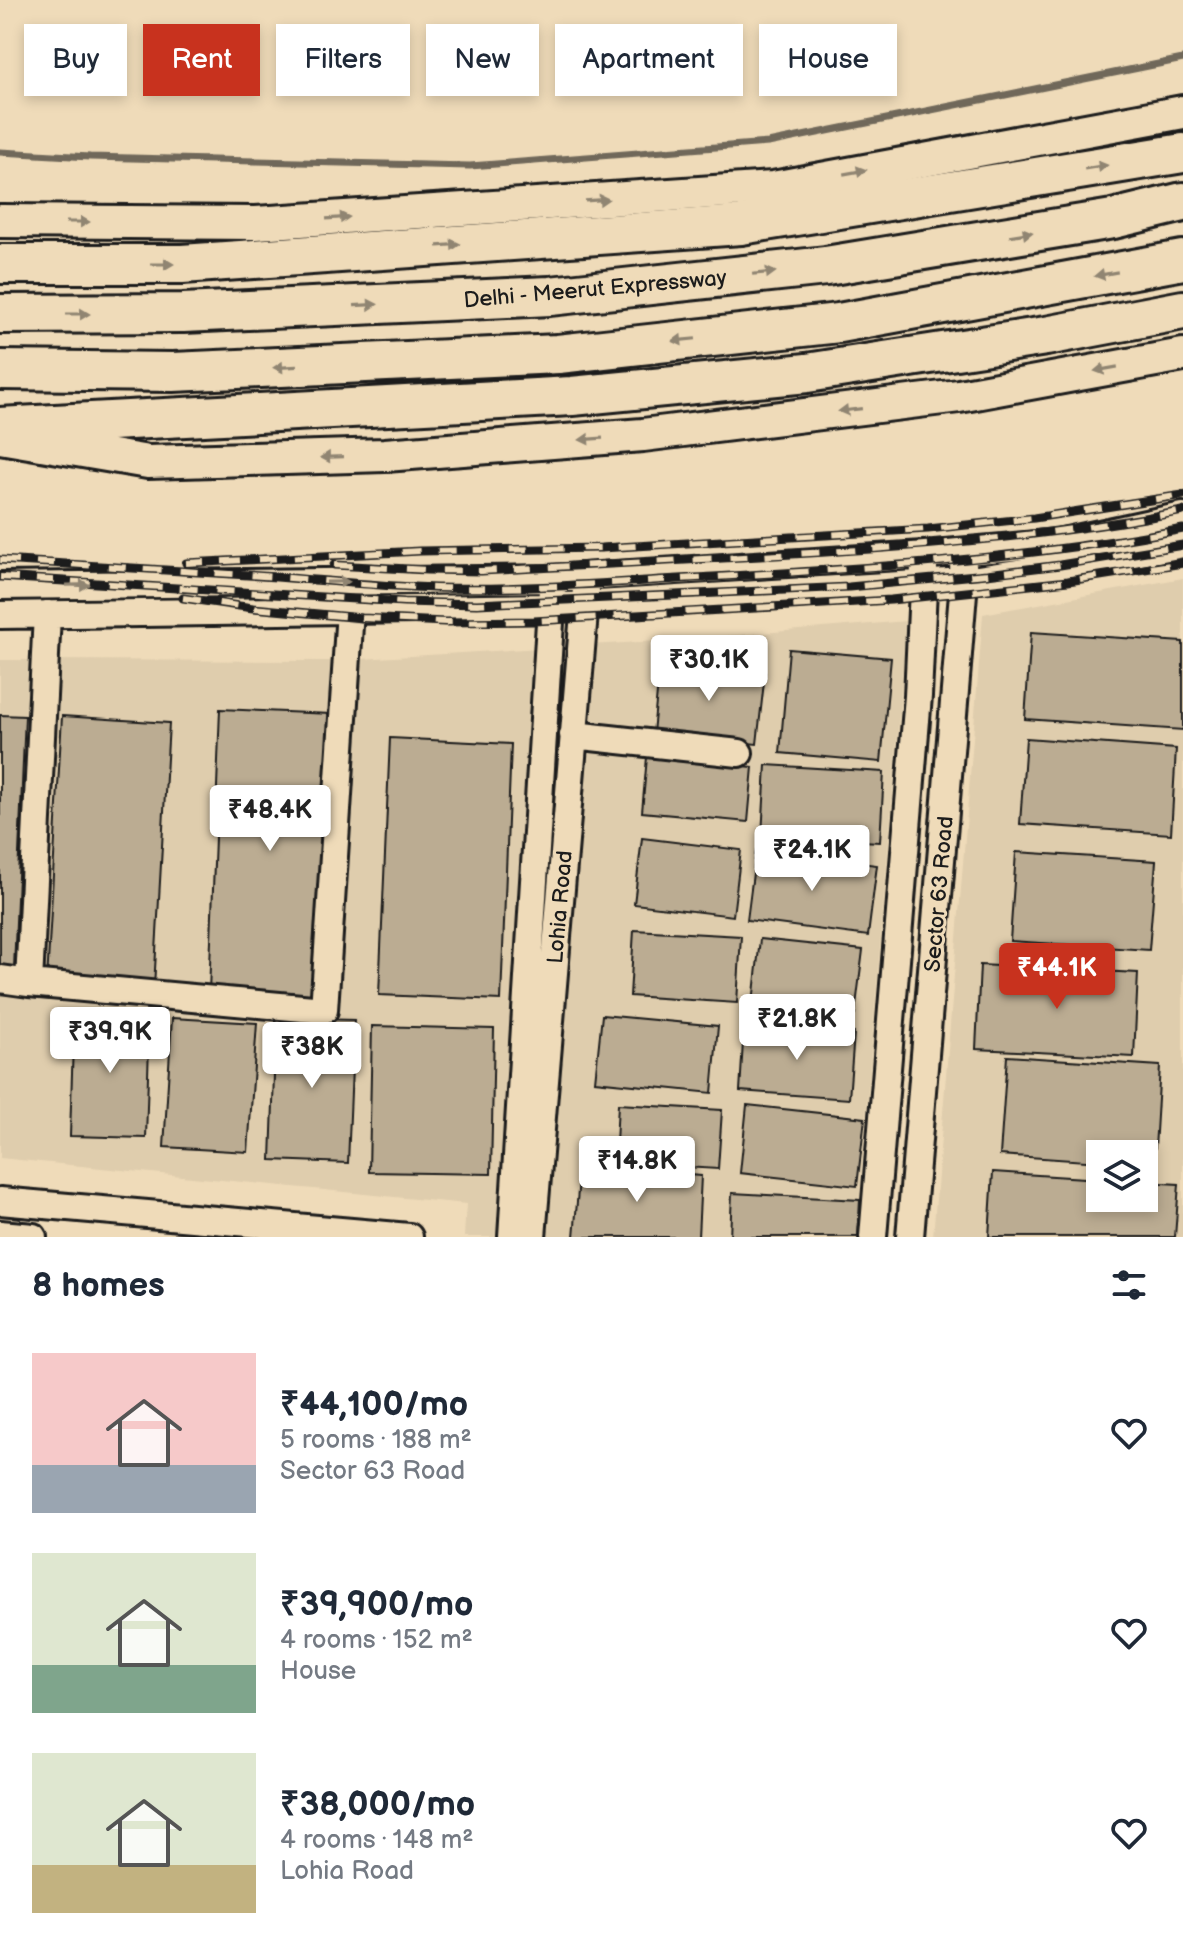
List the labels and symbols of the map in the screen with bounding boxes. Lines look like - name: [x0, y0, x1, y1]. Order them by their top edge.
- one-way arrow: [1084, 160, 1109, 173]
- one-way arrow: [843, 166, 868, 178]
- one-way arrow: [585, 193, 610, 206]
- one-way arrow: [326, 211, 351, 224]
- one-way arrow: [66, 216, 91, 228]
- one-way arrow: [1009, 227, 1034, 239]
- one-way arrow: [437, 238, 462, 251]
- one-way arrow: [150, 258, 175, 270]
- street label: Delhi - Meerut Expressway: [462, 265, 728, 314]
- one-way arrow: [752, 266, 777, 279]
- one-way arrow: [1093, 269, 1118, 281]
- one-way arrow: [354, 298, 379, 311]
- one-way arrow: [66, 308, 91, 320]
- one-way arrow: [671, 334, 696, 347]
- one-way arrow: [272, 360, 297, 373]
- one-way arrow: [1093, 364, 1118, 376]
- one-way arrow: [837, 403, 862, 416]
- one-way arrow: [578, 433, 603, 446]
- one-way arrow: [319, 450, 344, 463]
- one-way arrow: [326, 576, 351, 588]
- one-way arrow: [66, 579, 91, 591]
- pin: ₹30.1K: [644, 635, 774, 703]
- pin: ₹48.4K: [205, 785, 335, 853]
- street label: Sector 63 Road: [919, 815, 960, 973]
- pin: ₹24.1K: [747, 825, 877, 893]
- street label: Lohia Road: [542, 849, 579, 965]
- pin: ₹44.1K: [992, 943, 1122, 1011]
- pin: ₹21.8K: [732, 994, 862, 1062]
- pin: ₹39.9K: [45, 1007, 175, 1075]
- pin: ₹38K: [265, 1022, 359, 1090]
- pin: ₹14.8K: [572, 1136, 702, 1204]

